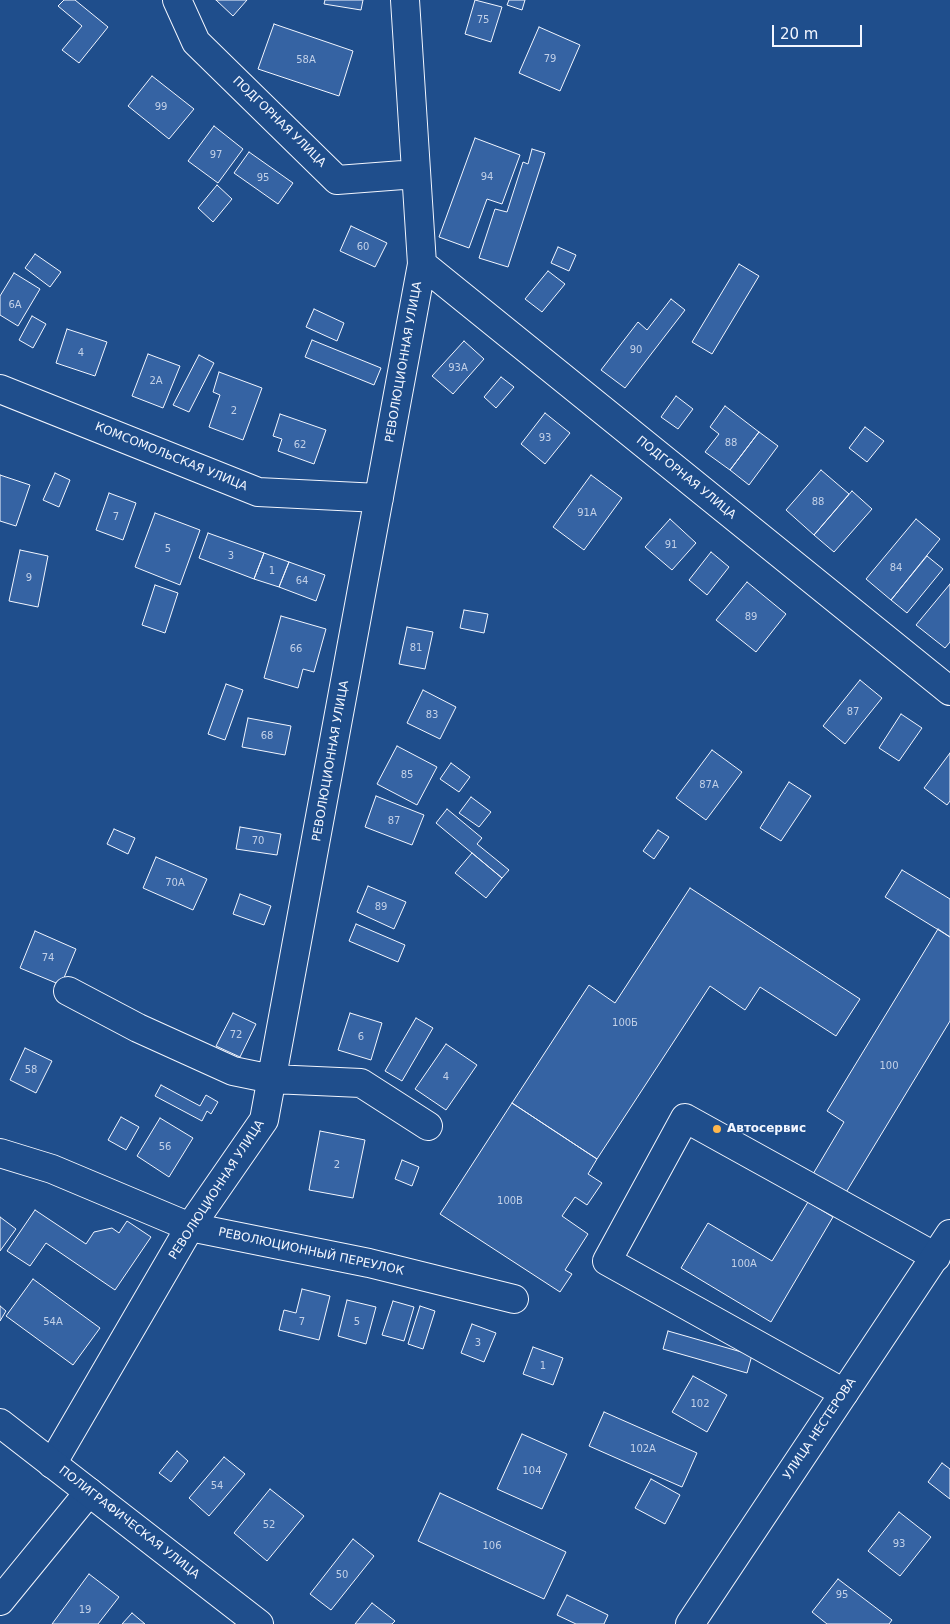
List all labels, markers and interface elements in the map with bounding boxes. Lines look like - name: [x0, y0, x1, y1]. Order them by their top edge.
- house number: 75: [477, 14, 489, 26]
- scale bar: [775, 15, 865, 47]
- text: 20 m: [780, 25, 818, 43]
- house number: 79: [544, 53, 556, 65]
- house number: 58А: [296, 54, 316, 66]
- street label: ПОДГОРНАЯ УЛИЦА: [229, 74, 329, 170]
- house number: 99: [155, 101, 167, 113]
- house number: 97: [210, 149, 222, 161]
- house number: 94: [481, 171, 493, 183]
- house number: 95: [257, 172, 269, 184]
- house number: 60: [357, 241, 369, 253]
- street label: РЕВОЛЮЦИОННАЯ УЛИЦА: [383, 280, 425, 444]
- house number: 6А: [8, 299, 22, 311]
- house number: 90: [630, 344, 642, 356]
- house number: 4: [78, 347, 84, 359]
- house number: 93А: [448, 362, 468, 374]
- house number: 2А: [149, 375, 163, 387]
- house number: 2: [231, 405, 237, 417]
- street label: КОМСОМОЛЬСКАЯ УЛИЦА: [93, 420, 249, 494]
- house number: 93: [539, 432, 551, 444]
- street label: ПОДГОРНАЯ УЛИЦА: [633, 433, 739, 523]
- house number: 88: [725, 437, 737, 449]
- house number: 62: [294, 439, 306, 451]
- house number: 88: [812, 496, 824, 508]
- house number: 91А: [577, 507, 597, 519]
- house number: 7: [113, 511, 119, 523]
- house number: 91: [665, 539, 677, 551]
- house number: 5: [165, 543, 171, 555]
- house number: 3: [228, 550, 234, 562]
- house number: 84: [890, 562, 902, 574]
- house number: 1: [269, 565, 275, 577]
- house number: 9: [26, 572, 32, 584]
- house number: 64: [296, 575, 308, 587]
- house number: 89: [745, 611, 757, 623]
- house number: 81: [410, 642, 422, 654]
- house number: 66: [290, 643, 302, 655]
- street label: РЕВОЛЮЦИОННАЯ УЛИЦА: [310, 679, 352, 843]
- house number: 87: [847, 706, 859, 718]
- house number: 83: [426, 709, 438, 721]
- house number: 68: [261, 730, 273, 742]
- house number: 85: [401, 769, 413, 781]
- house number: 87А: [699, 779, 719, 791]
- house number: 87: [388, 815, 400, 827]
- house number: 70: [252, 835, 264, 847]
- house number: 70А: [165, 877, 185, 889]
- house number: 89: [375, 901, 387, 913]
- house number: 74: [42, 952, 54, 964]
- house number: 100Б: [612, 1017, 638, 1029]
- house number: 72: [230, 1029, 242, 1041]
- house number: 6: [358, 1031, 364, 1043]
- house number: 100: [879, 1060, 899, 1072]
- house number: 58: [25, 1064, 37, 1076]
- house number: 4: [443, 1071, 449, 1083]
- street label: РЕВОЛЮЦИОННАЯ УЛИЦА: [166, 1118, 268, 1262]
- place label: Автосервис: [727, 1122, 806, 1136]
- marker: Автосервис: [711, 1123, 723, 1135]
- house number: 56: [159, 1141, 171, 1153]
- house number: 2: [334, 1159, 340, 1171]
- house number: 100В: [497, 1195, 523, 1207]
- street label: РЕВОЛЮЦИОННЫЙ ПЕРЕУЛОК: [217, 1225, 405, 1279]
- house number: 100А: [731, 1258, 757, 1270]
- house number: 54А: [43, 1316, 63, 1328]
- house number: 7: [299, 1316, 305, 1328]
- house number: 5: [354, 1316, 360, 1328]
- house number: 3: [475, 1337, 481, 1349]
- house number: 1: [540, 1360, 546, 1372]
- street label: УЛИЦА НЕСТЕРОВА: [781, 1375, 859, 1483]
- house number: 102: [690, 1398, 710, 1410]
- house number: 102А: [630, 1443, 656, 1455]
- street label: ПОЛИГРАФИЧЕСКАЯ УЛИЦА: [56, 1464, 202, 1582]
- house number: 104: [522, 1465, 542, 1477]
- house number: 54: [211, 1480, 223, 1492]
- house number: 52: [263, 1519, 275, 1531]
- house number: 93: [893, 1538, 905, 1550]
- house number: 106: [482, 1540, 502, 1552]
- house number: 50: [336, 1569, 348, 1581]
- house number: 95: [836, 1589, 848, 1601]
- house number: 19: [79, 1604, 91, 1616]

